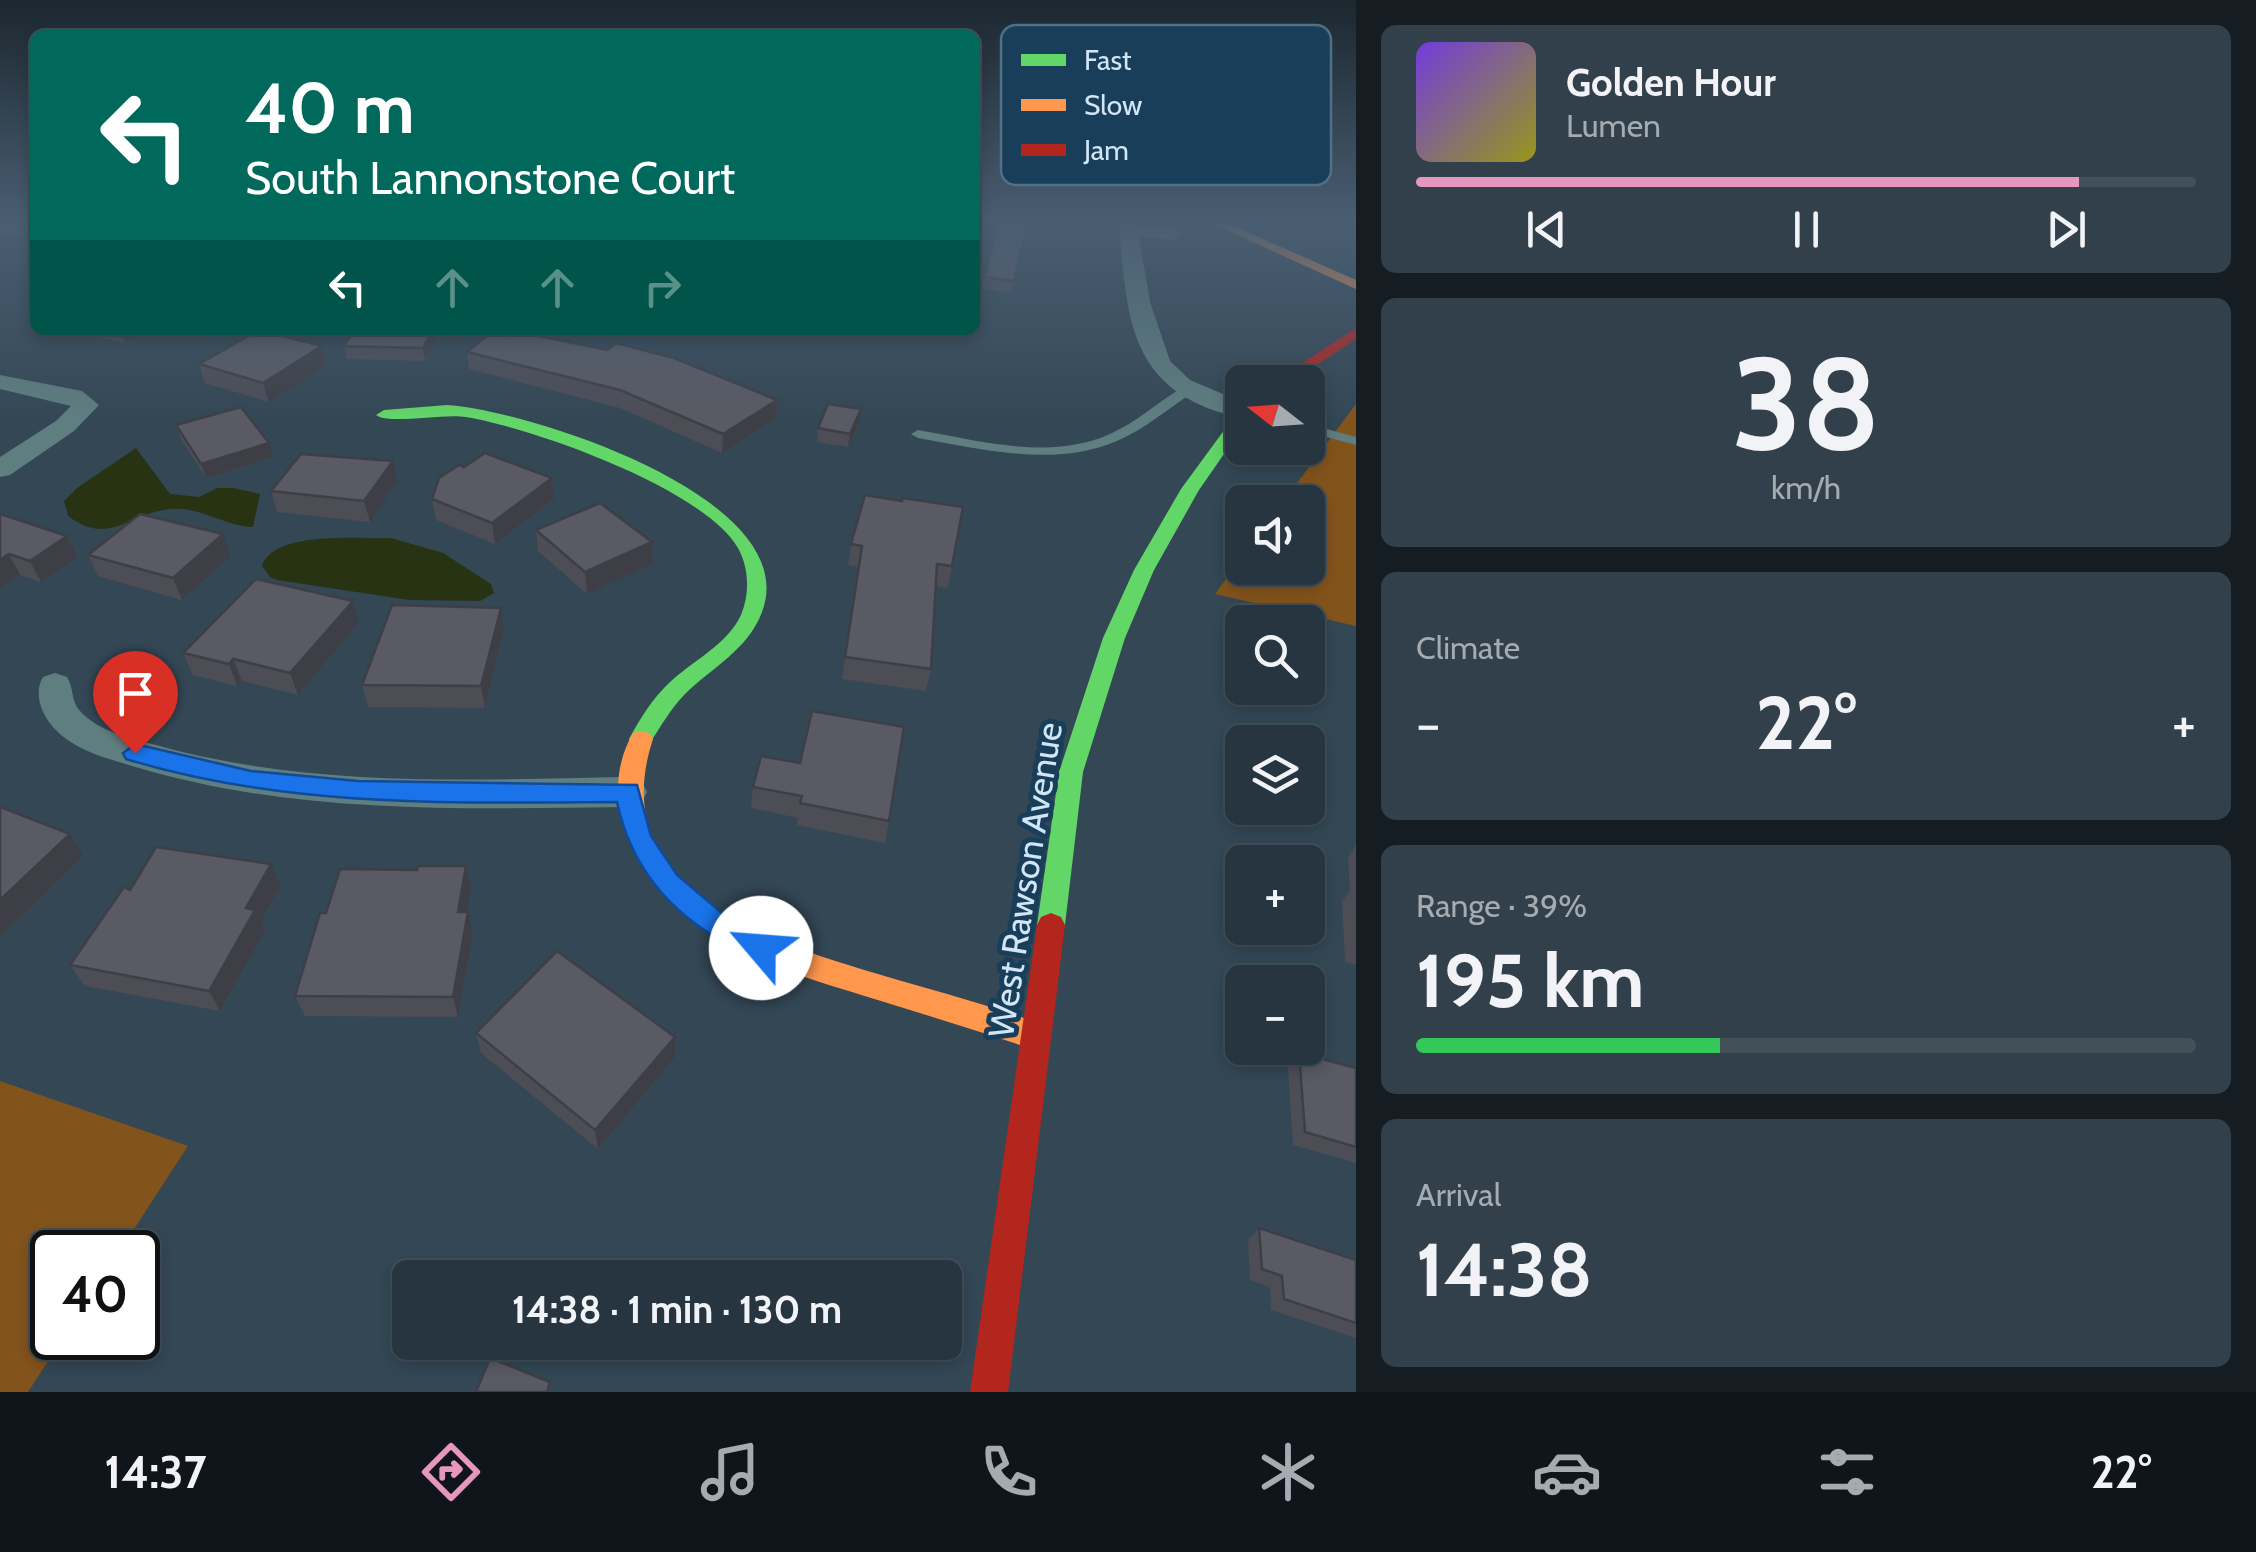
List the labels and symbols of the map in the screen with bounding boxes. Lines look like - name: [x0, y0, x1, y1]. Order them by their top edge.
- legend: [1001, 25, 1331, 185]
- text: Fast: [1084, 43, 1132, 77]
- text: Slow: [1084, 88, 1142, 122]
- text: Jam: [1083, 133, 1129, 167]
- north arrow: [1225, 365, 1325, 465]
- pin: [93, 651, 178, 754]
- street label: West Rawson Avenue: [979, 719, 1071, 1041]
- position arrow: [709, 896, 813, 1000]
- speed limit sign: 40: [30, 1230, 160, 1360]

